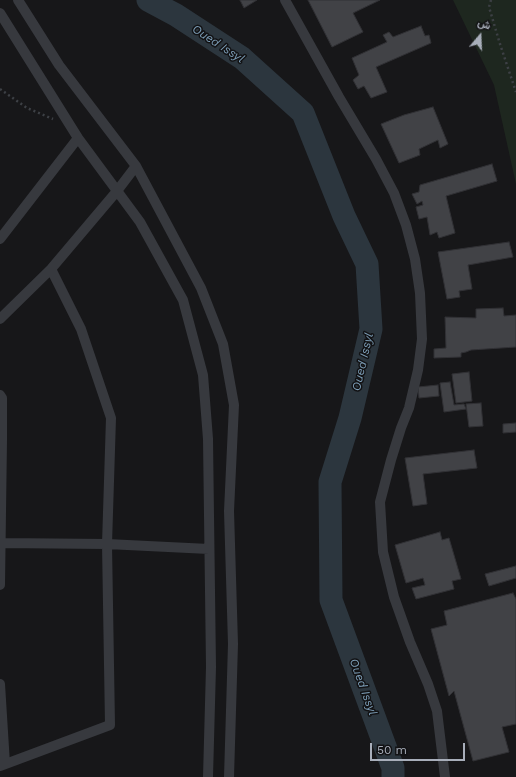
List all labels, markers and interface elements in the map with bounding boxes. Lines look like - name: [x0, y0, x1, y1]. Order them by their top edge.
- north arrow: [460, 16, 500, 56]
- text: ش: [476, 16, 492, 32]
- water label: Oued Issyl: [189, 22, 247, 66]
- water label: Oued Issyl: [349, 331, 377, 393]
- water label: Oued Issyl: [346, 657, 380, 717]
- scale bar: [372, 735, 467, 761]
- text: 50 m: [377, 743, 407, 757]

